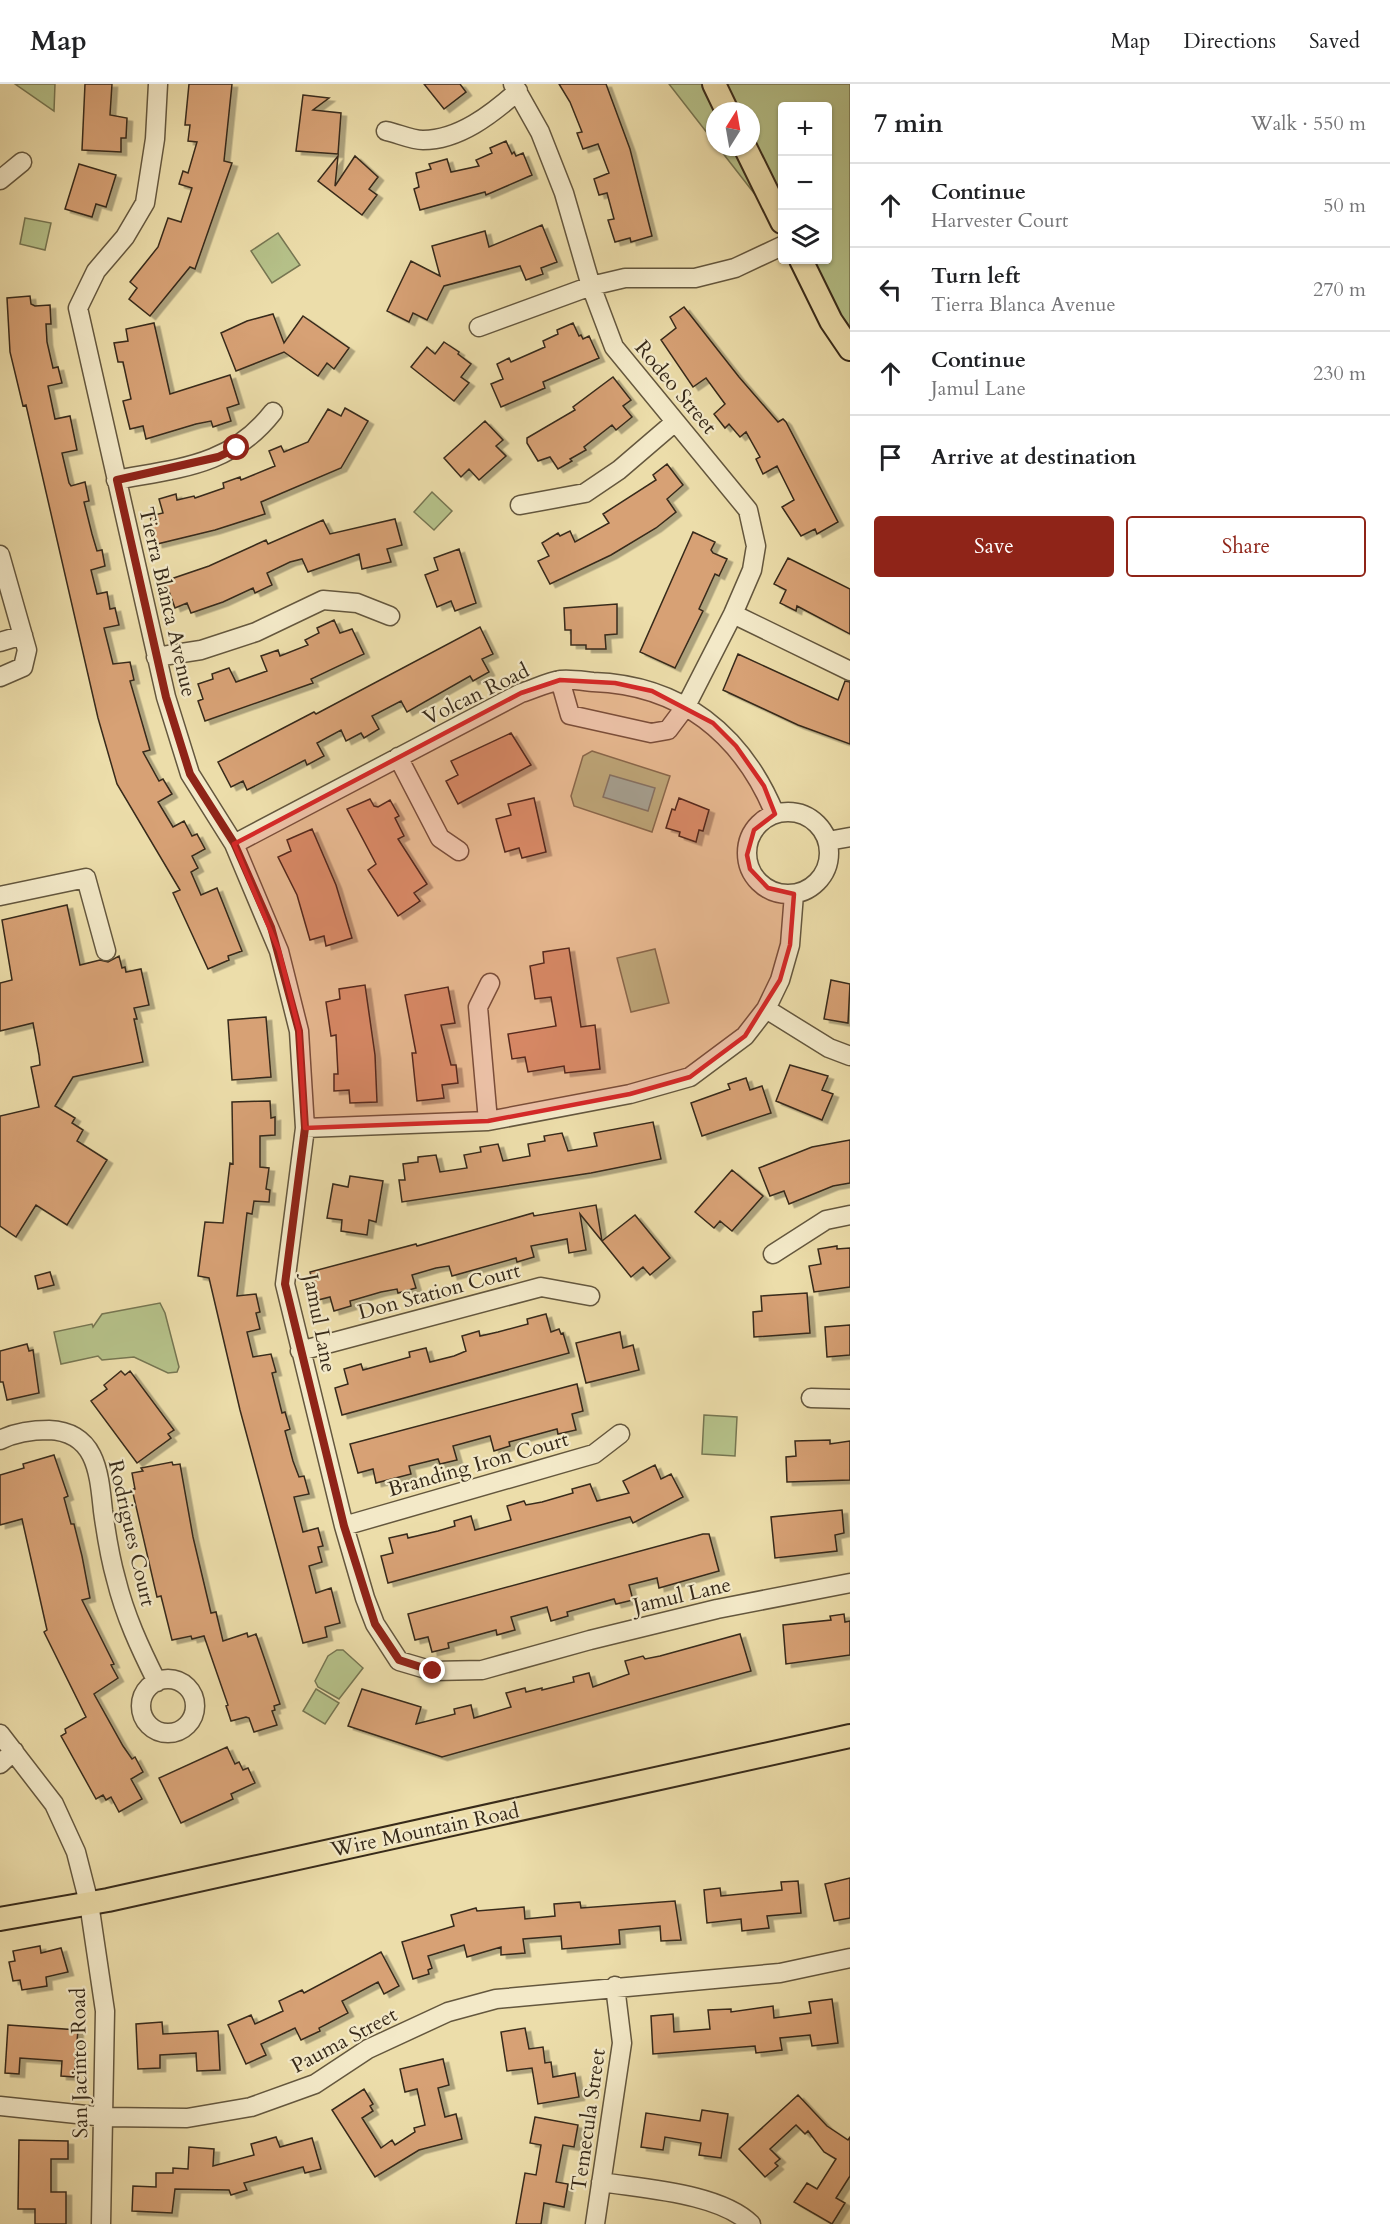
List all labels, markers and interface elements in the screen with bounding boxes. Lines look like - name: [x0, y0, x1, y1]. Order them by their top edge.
- text: Map: [30, 22, 87, 60]
- text: Map: [1110, 27, 1150, 56]
- text: Directions: [1183, 27, 1276, 56]
- text: Saved: [1309, 27, 1360, 56]
- north arrow: [706, 102, 760, 156]
- map controls: [778, 102, 832, 264]
- button: +: [778, 102, 832, 156]
- text: 7 min: [874, 106, 943, 141]
- text: Walk · 550 m: [1251, 110, 1366, 137]
- button: −: [778, 156, 832, 210]
- text: Continue: [931, 177, 1026, 207]
- icon: ahead: [874, 189, 907, 222]
- text: 50 m: [1323, 192, 1366, 219]
- text: Harvester Court: [931, 207, 1068, 234]
- button: layers: [778, 210, 832, 264]
- text: Turn left: [931, 261, 1020, 291]
- icon: left: [874, 273, 907, 306]
- text: 270 m: [1313, 276, 1366, 303]
- text: Tierra Blanca Avenue: [931, 291, 1116, 318]
- street label: Rodeo Street: [628, 334, 724, 441]
- text: Continue: [931, 345, 1026, 375]
- icon: ahead: [874, 357, 907, 390]
- text: 230 m: [1313, 360, 1366, 387]
- text: Jamul Lane: [931, 375, 1026, 402]
- route start: [223, 434, 249, 460]
- icon: arrive: [874, 441, 907, 474]
- text: Arrive at destination: [931, 442, 1136, 472]
- street label: Tierra Blanca Avenue: [132, 504, 203, 700]
- button: Save: [874, 516, 1114, 577]
- button: Share: [1126, 516, 1366, 577]
- street label: Volcan Road: [418, 656, 534, 733]
- street label: Don Station Court: [355, 1256, 524, 1327]
- street label: Jamul Lane: [295, 1268, 343, 1375]
- street label: Branding Iron Court: [385, 1425, 572, 1504]
- street label: Rodrigues Court: [101, 1457, 163, 1609]
- street label: Jamul Lane: [627, 1570, 734, 1622]
- route end: [419, 1657, 445, 1683]
- street label: Wire Mountain Road: [327, 1796, 522, 1865]
- street label: San Jacinto Road: [64, 1987, 95, 2139]
- street label: Pauma Street: [286, 2000, 403, 2080]
- street label: Temecula Street: [564, 2046, 613, 2193]

